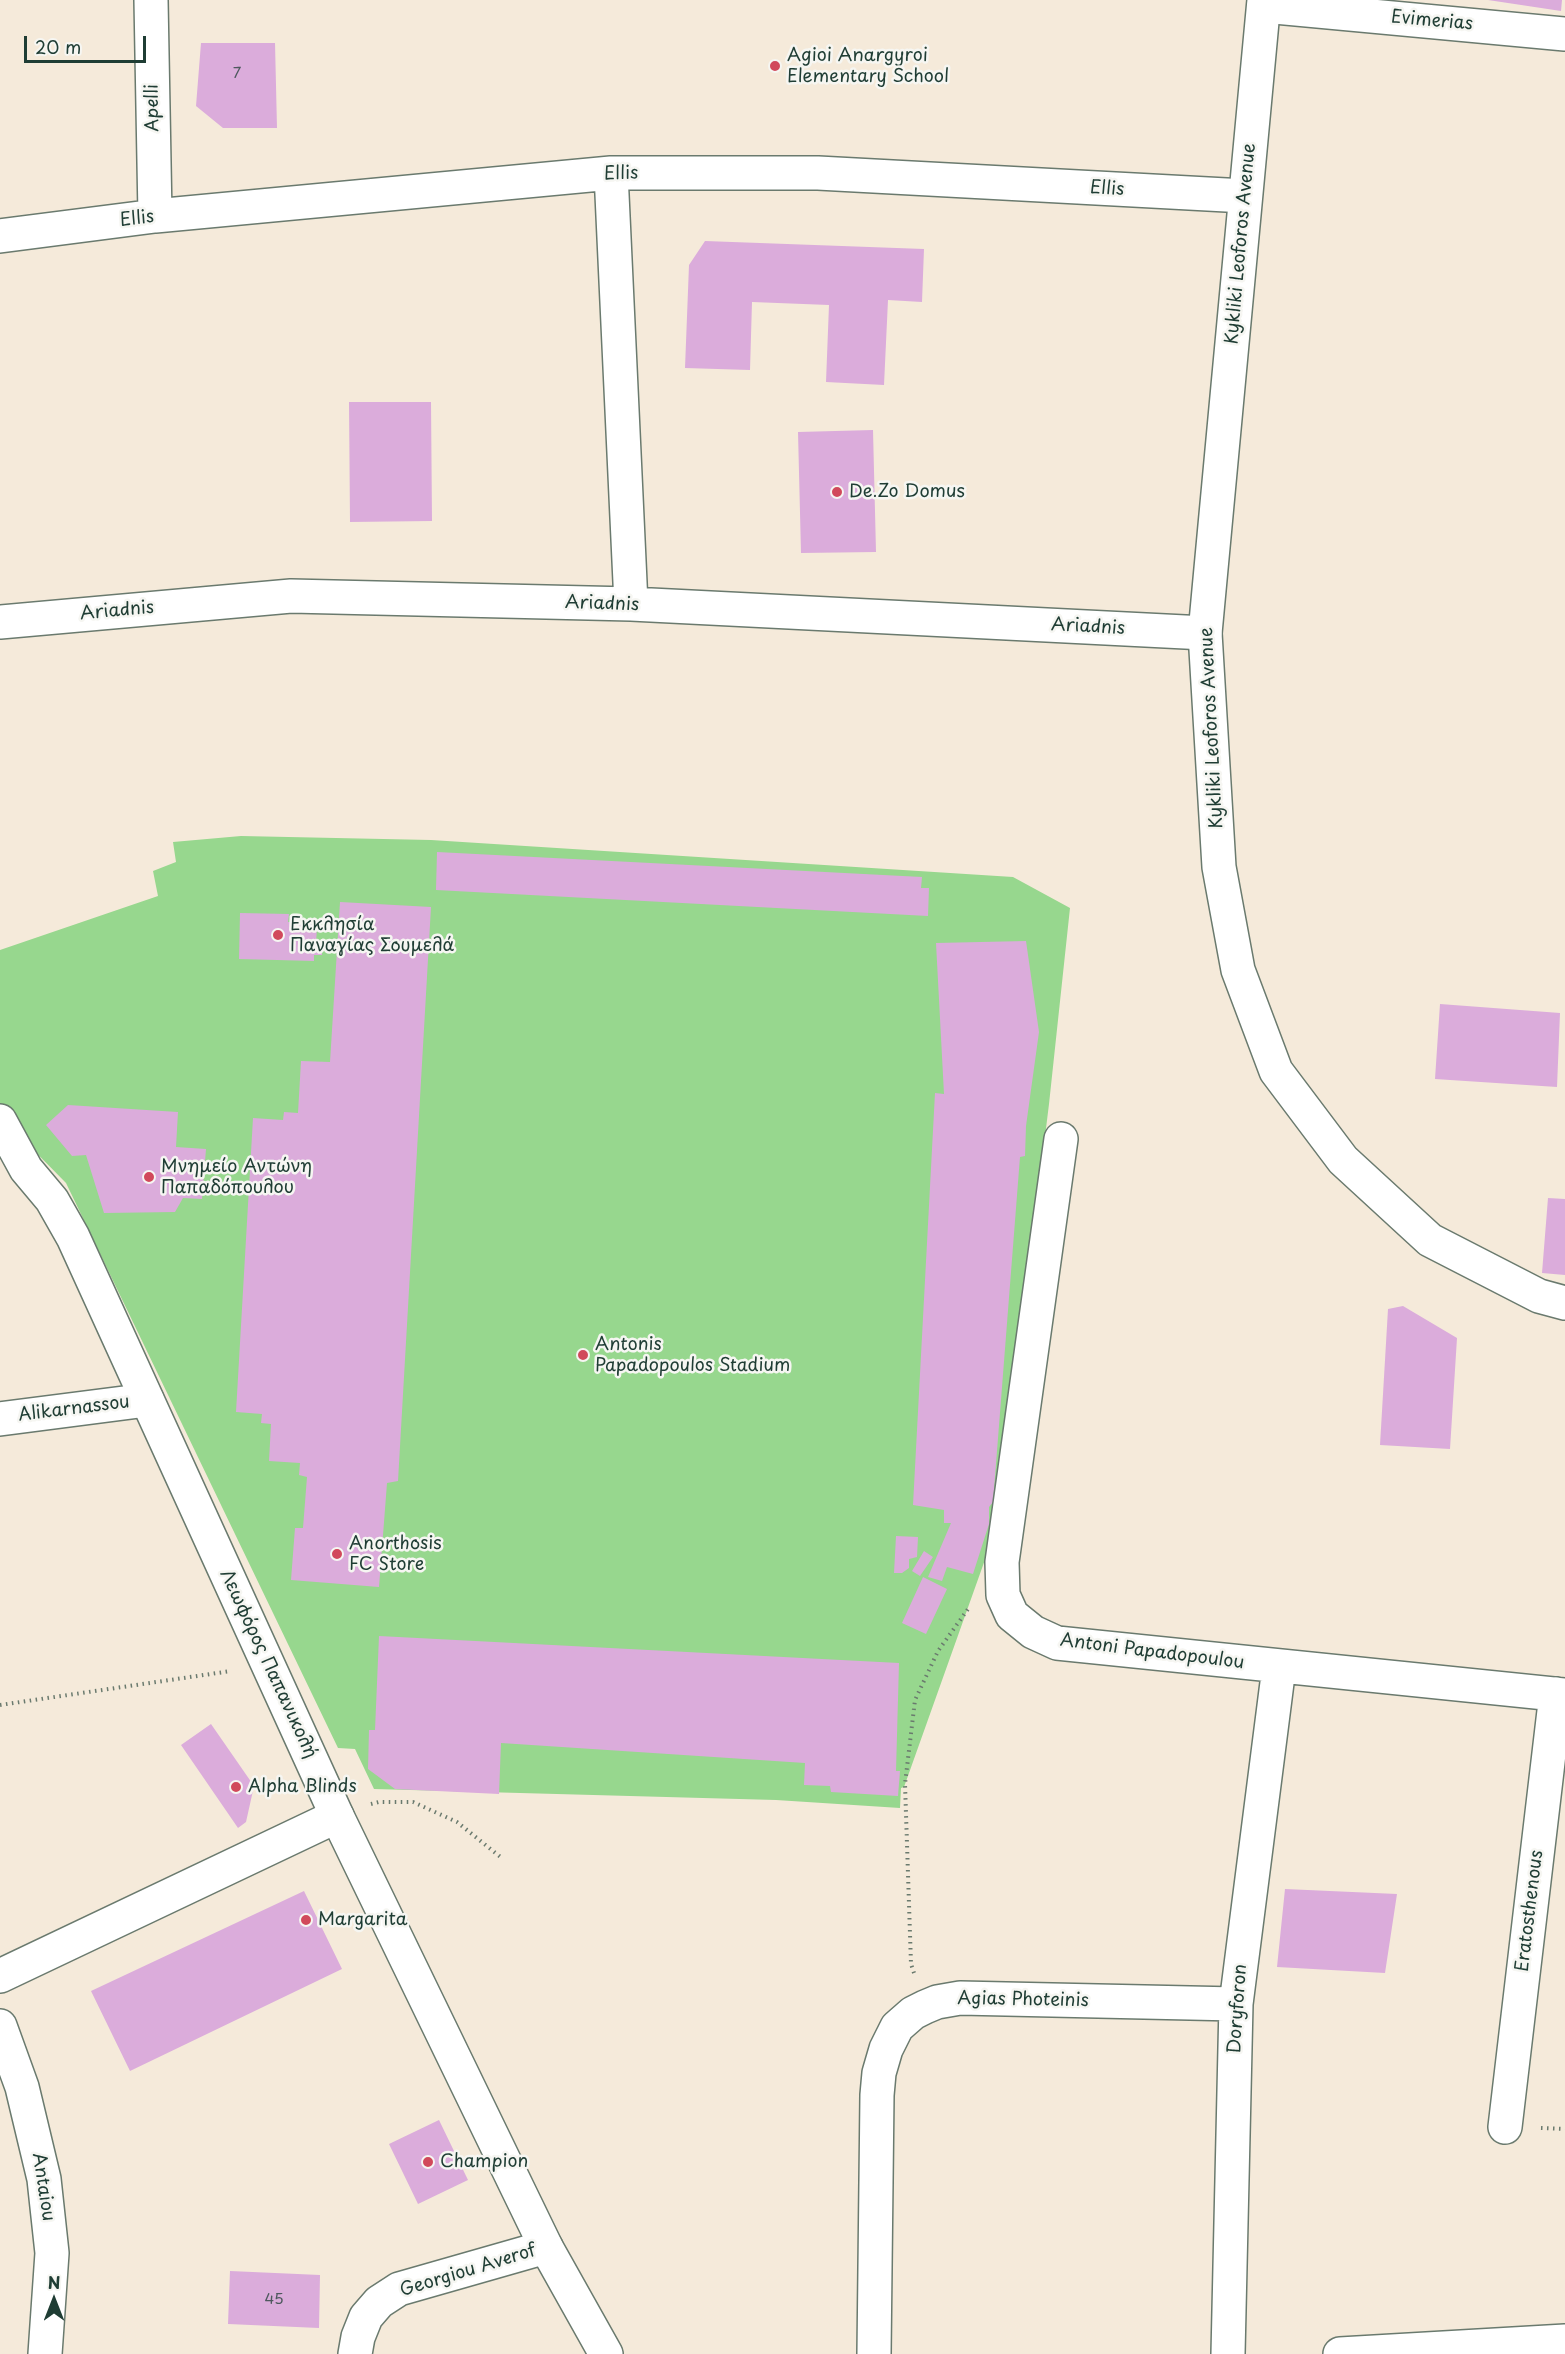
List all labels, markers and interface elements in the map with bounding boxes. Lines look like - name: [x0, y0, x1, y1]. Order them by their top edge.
- street label: Evimerias: [1390, 7, 1474, 35]
- scale bar: [27, 24, 148, 62]
- text: 20 m: [35, 33, 81, 60]
- place label: Agioi Anargyroi Elementary School: [787, 45, 949, 88]
- marker: Agioi Anargyroi Elementary School: [768, 59, 782, 73]
- house number: 7: [233, 65, 241, 83]
- street label: Apelli: [142, 84, 164, 132]
- street label: Kykliki Leoforos Avenue: [1221, 142, 1261, 346]
- street label: Ellis: [603, 163, 639, 185]
- street label: Ellis: [1089, 177, 1125, 201]
- street label: Ellis: [119, 206, 155, 232]
- place label: De.Zo Domus: [849, 481, 965, 503]
- marker: De.Zo Domus: [830, 485, 844, 499]
- street label: Ariadnis: [565, 592, 639, 616]
- street label: Ariadnis: [79, 597, 155, 625]
- street label: Ariadnis: [1050, 614, 1126, 640]
- street label: Kykliki Leoforos Avenue: [1196, 627, 1228, 829]
- place label: Εκκλησία Παναγίας Σουμελά: [290, 914, 454, 956]
- marker: Εκκλησία Παναγίας Σουμελά: [271, 928, 285, 942]
- place label: Μνημείο Αντώνη Παπαδόπουλου: [161, 1156, 312, 1198]
- marker: Μνημείο Αντώνη Παπαδόπουλου: [142, 1170, 156, 1184]
- place label: Antonis Papadopoulos Stadium: [595, 1334, 790, 1376]
- marker: Antonis Papadopoulos Stadium: [576, 1348, 590, 1362]
- street label: Alikarnassou: [17, 1391, 131, 1427]
- place label: Anorthosis FC Store: [349, 1533, 442, 1576]
- marker: Anorthosis FC Store: [330, 1547, 344, 1561]
- street label: Λεωφόρος Παπανικολή: [215, 1566, 321, 1762]
- street label: Antoni Papadopoulou: [1059, 1630, 1245, 1674]
- place label: Alpha Blinds: [248, 1776, 357, 1798]
- marker: Alpha Blinds: [229, 1780, 243, 1794]
- street label: Eratosthenous: [1512, 1849, 1548, 1973]
- place label: Margarita: [318, 1909, 407, 1931]
- marker: Margarita: [299, 1913, 313, 1927]
- street label: Doryforon: [1224, 1963, 1252, 2055]
- street label: Agias Photeinis: [957, 1988, 1089, 2012]
- street label: Antaiou: [27, 2151, 59, 2223]
- place label: Champion: [440, 2151, 528, 2173]
- marker: Champion: [421, 2155, 435, 2169]
- street label: Georgiou Averof: [397, 2240, 539, 2302]
- north arrow: [24, 2270, 84, 2330]
- text: N: [48, 2270, 60, 2294]
- house number: 45: [264, 2291, 284, 2309]

